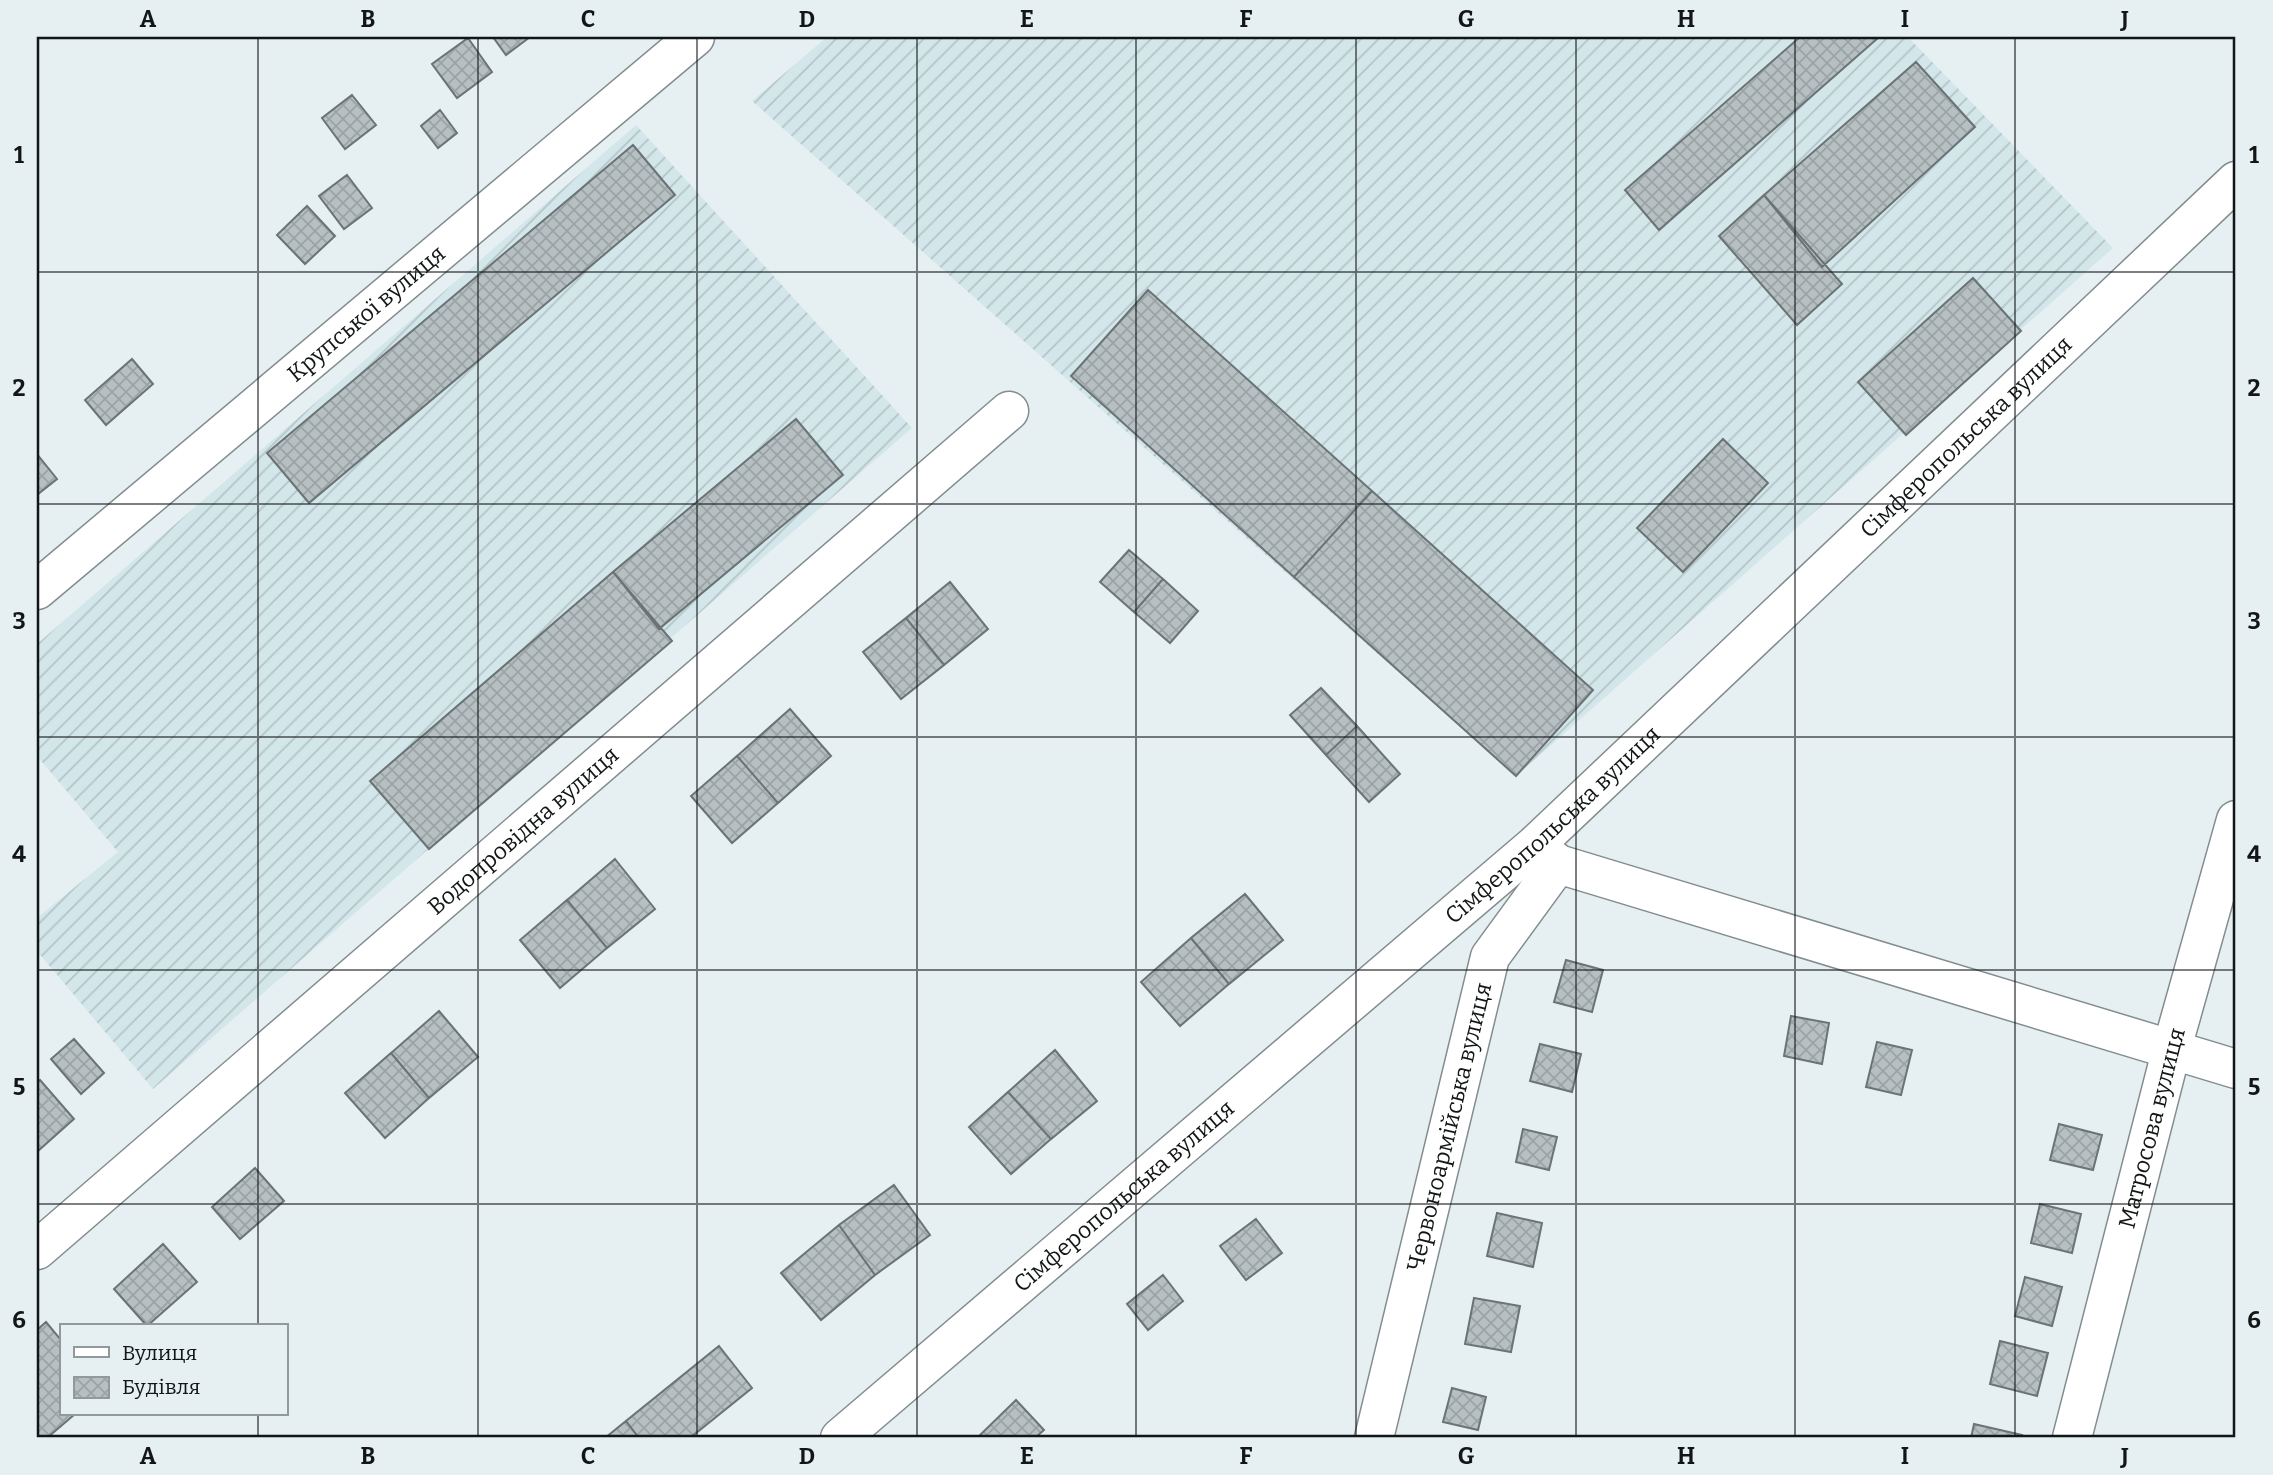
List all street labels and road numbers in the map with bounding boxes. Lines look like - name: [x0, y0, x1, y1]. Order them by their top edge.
- street label: Крупської вулиця: [282, 239, 451, 388]
- street label: Сімферопольська вулиця: [1854, 330, 2077, 544]
- street label: Сімферопольська вулиця: [1439, 720, 1666, 930]
- street label: Водопровідна вулиця: [422, 740, 624, 921]
- street label: Червоноармійська вулиця: [1401, 980, 1497, 1274]
- street label: Матросова вулиця: [2112, 1025, 2191, 1231]
- street label: Сімферопольська вулиця: [1008, 1094, 1240, 1298]

